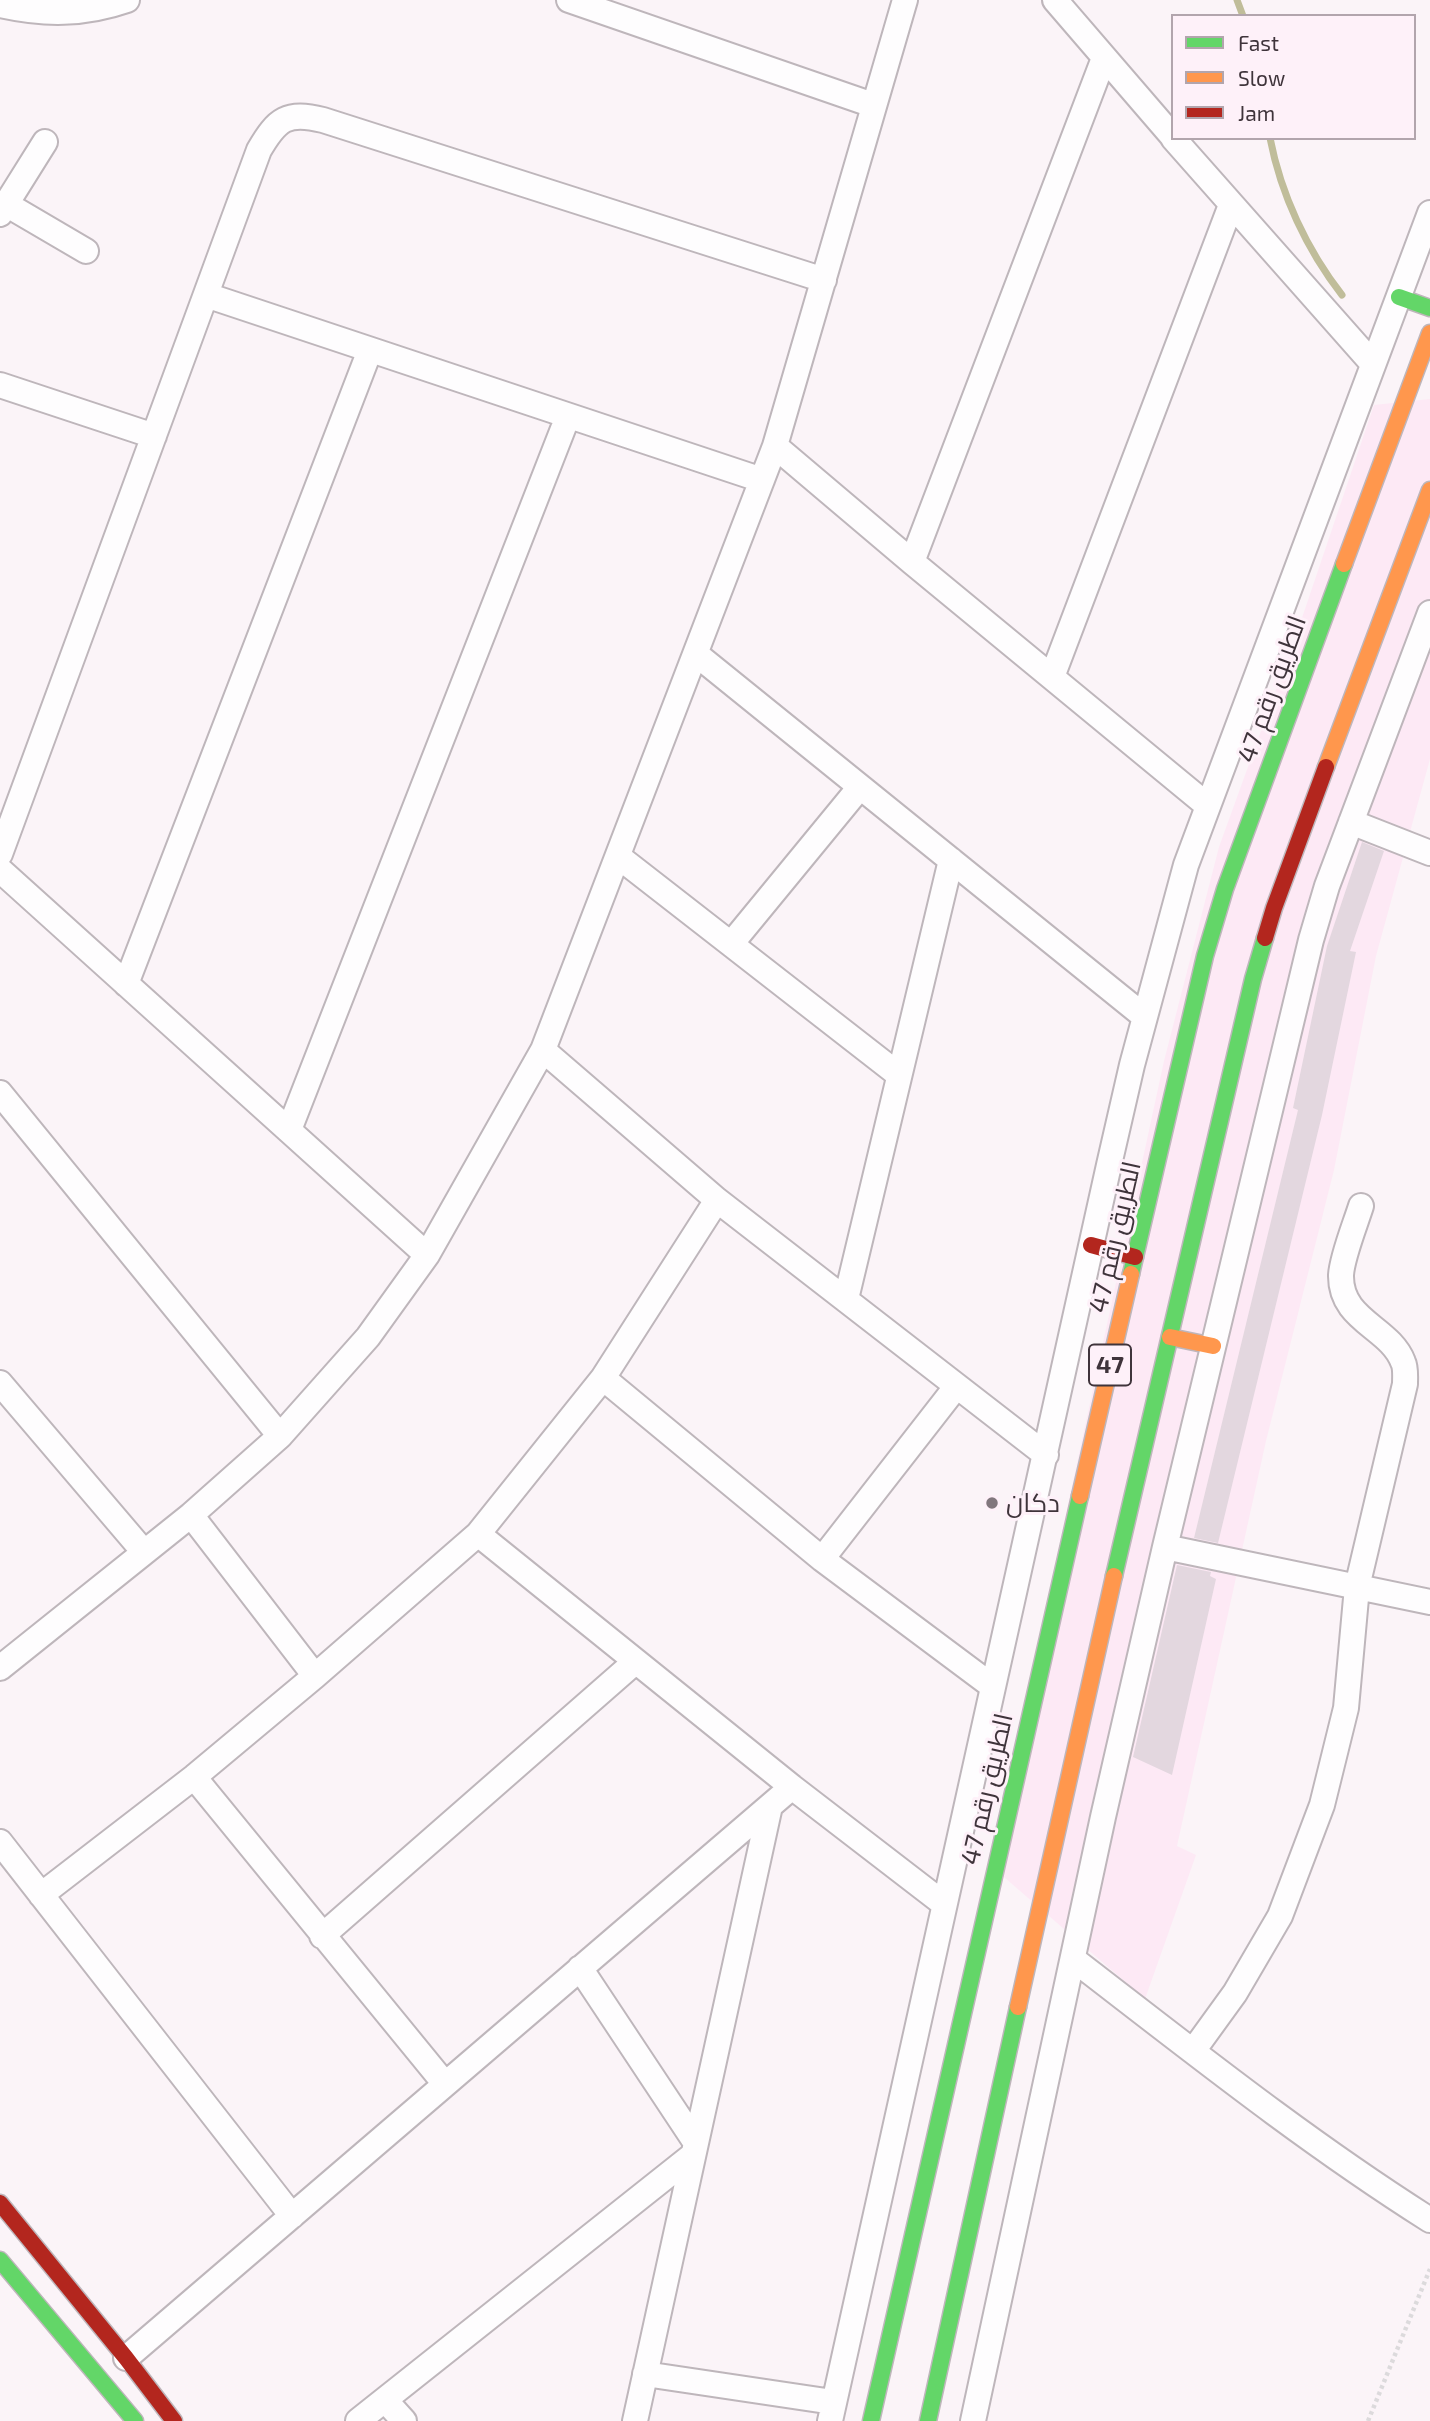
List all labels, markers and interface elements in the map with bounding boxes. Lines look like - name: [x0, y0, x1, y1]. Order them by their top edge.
- legend: [1171, 14, 1416, 140]
- text: Fast: [1238, 30, 1279, 55]
- text: Slow: [1238, 65, 1285, 90]
- text: Jam: [1238, 100, 1275, 125]
- street label: الطريق رقم 47: [1231, 611, 1313, 767]
- street label: الطريق رقم 47: [1082, 1158, 1148, 1316]
- road number: 47: [1089, 1344, 1131, 1386]
- place label: دكان: [1006, 1487, 1060, 1519]
- marker: دكان: [984, 1495, 1000, 1511]
- street label: الطريق رقم 47: [954, 1710, 1020, 1868]

